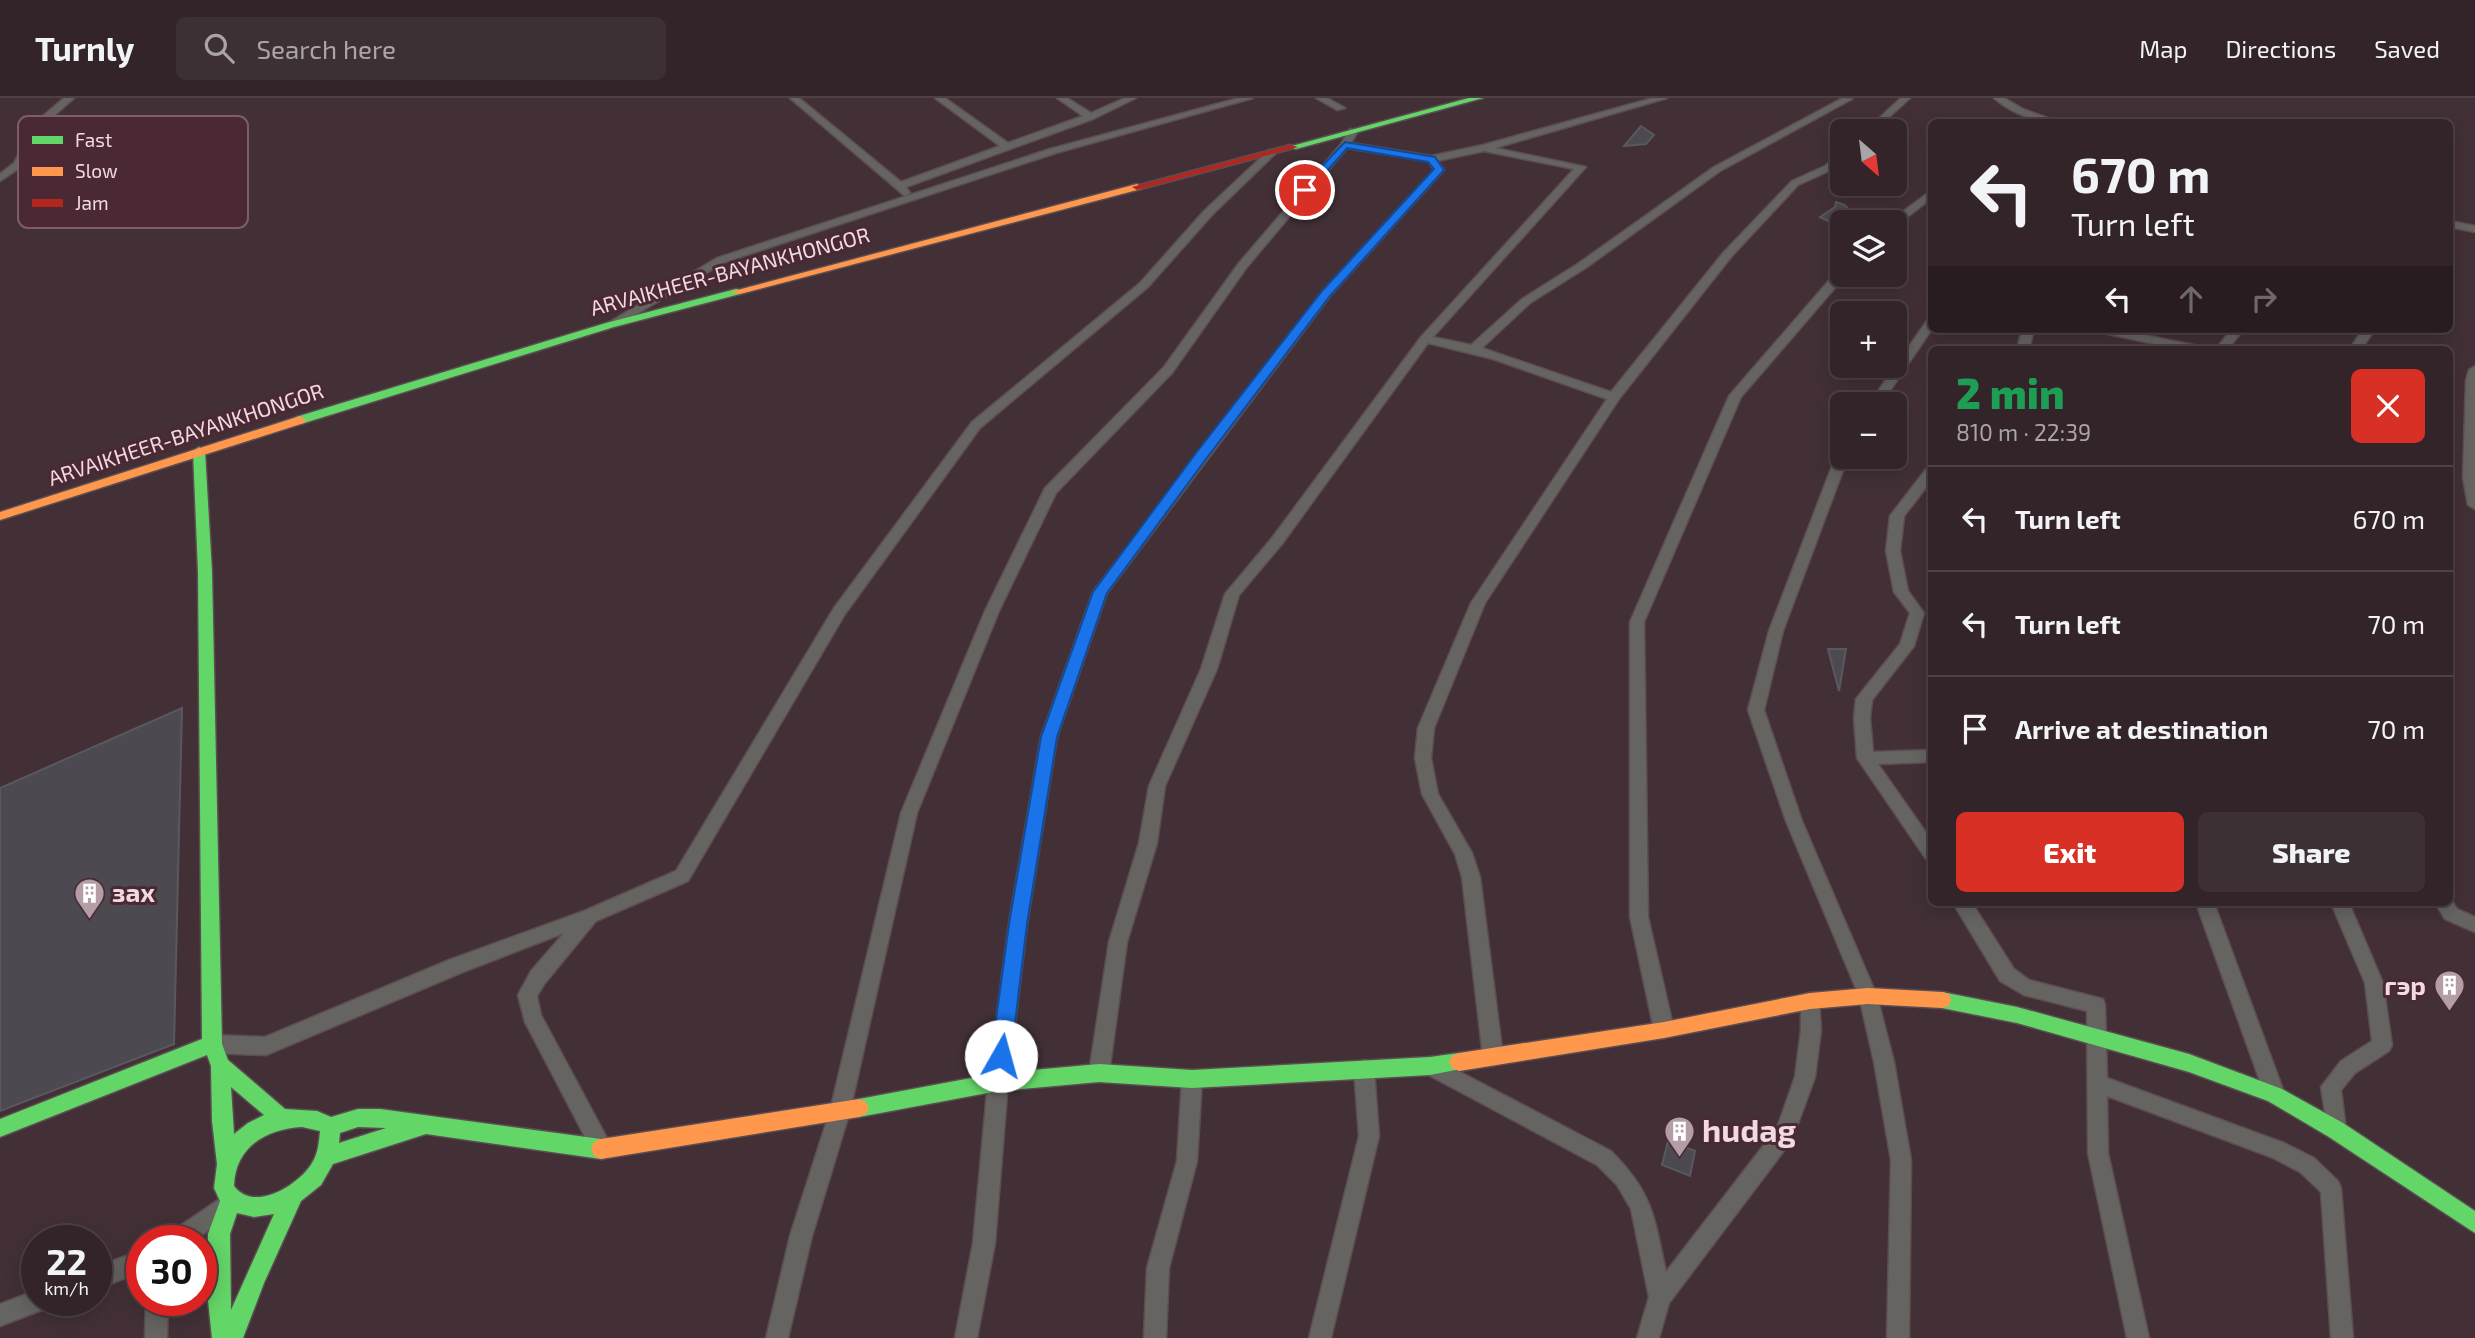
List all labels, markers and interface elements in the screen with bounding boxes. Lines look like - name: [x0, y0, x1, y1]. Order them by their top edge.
- search box: [176, 17, 666, 80]
- text: Turnly: [35, 28, 134, 68]
- icon: search: [200, 29, 238, 67]
- text: Search here: [256, 33, 396, 64]
- text: Map: [2139, 34, 2187, 63]
- text: Directions: [2225, 34, 2336, 63]
- text: Saved: [2374, 34, 2440, 63]
- legend: [18, 116, 248, 228]
- north arrow: [1830, 119, 1908, 196]
- map controls: [1830, 119, 1907, 469]
- text: Fast: [75, 128, 112, 151]
- text: 670 m: [2071, 144, 2210, 203]
- icon: left: [1956, 147, 2047, 238]
- text: Slow: [75, 159, 118, 182]
- pin: [1275, 160, 1335, 220]
- icon: arrive: [1286, 171, 1324, 209]
- text: Jam: [75, 191, 109, 214]
- text: Turn left: [2071, 204, 2195, 242]
- button: layers: [1830, 210, 1907, 287]
- street label: ARVAIKHEER-BAYANKHONGOR: [587, 221, 872, 320]
- icon: left: [2099, 280, 2137, 318]
- icon: ahead: [2172, 280, 2210, 318]
- icon: right: [2245, 280, 2283, 318]
- button: +: [1830, 301, 1907, 378]
- text: 2 min: [1956, 367, 2065, 417]
- button: close: [2351, 369, 2425, 443]
- street label: ARVAIKHEER-BAYANKHONGOR: [45, 377, 326, 490]
- button: −: [1830, 392, 1907, 469]
- text: 810 m · 22:39: [1956, 418, 2091, 446]
- icon: left: [1956, 500, 1994, 538]
- text: Turn left: [2015, 503, 2121, 534]
- text: 670 m: [2353, 503, 2425, 534]
- icon: left: [1956, 605, 1994, 643]
- text: Turn left: [2015, 608, 2121, 639]
- text: 70 m: [2367, 608, 2425, 639]
- icon: arrive: [1956, 710, 1994, 748]
- text: Arrive at destination: [2015, 713, 2268, 744]
- text: 70 m: [2367, 713, 2425, 744]
- button: Exit: [1956, 812, 2184, 892]
- button: Share: [2198, 812, 2425, 892]
- building icon: зах: [72, 876, 106, 920]
- place label: зах: [112, 876, 155, 907]
- place label: гэр: [2384, 969, 2426, 1000]
- building icon: гэр: [2432, 969, 2466, 1013]
- position arrow: [964, 1019, 1038, 1093]
- place label: hudag: [1702, 1110, 1797, 1148]
- building icon: hudag: [1662, 1114, 1696, 1158]
- speed limit sign: 30: [126, 1225, 217, 1316]
- text: 22: [46, 1240, 87, 1282]
- text: km/h: [44, 1277, 89, 1299]

